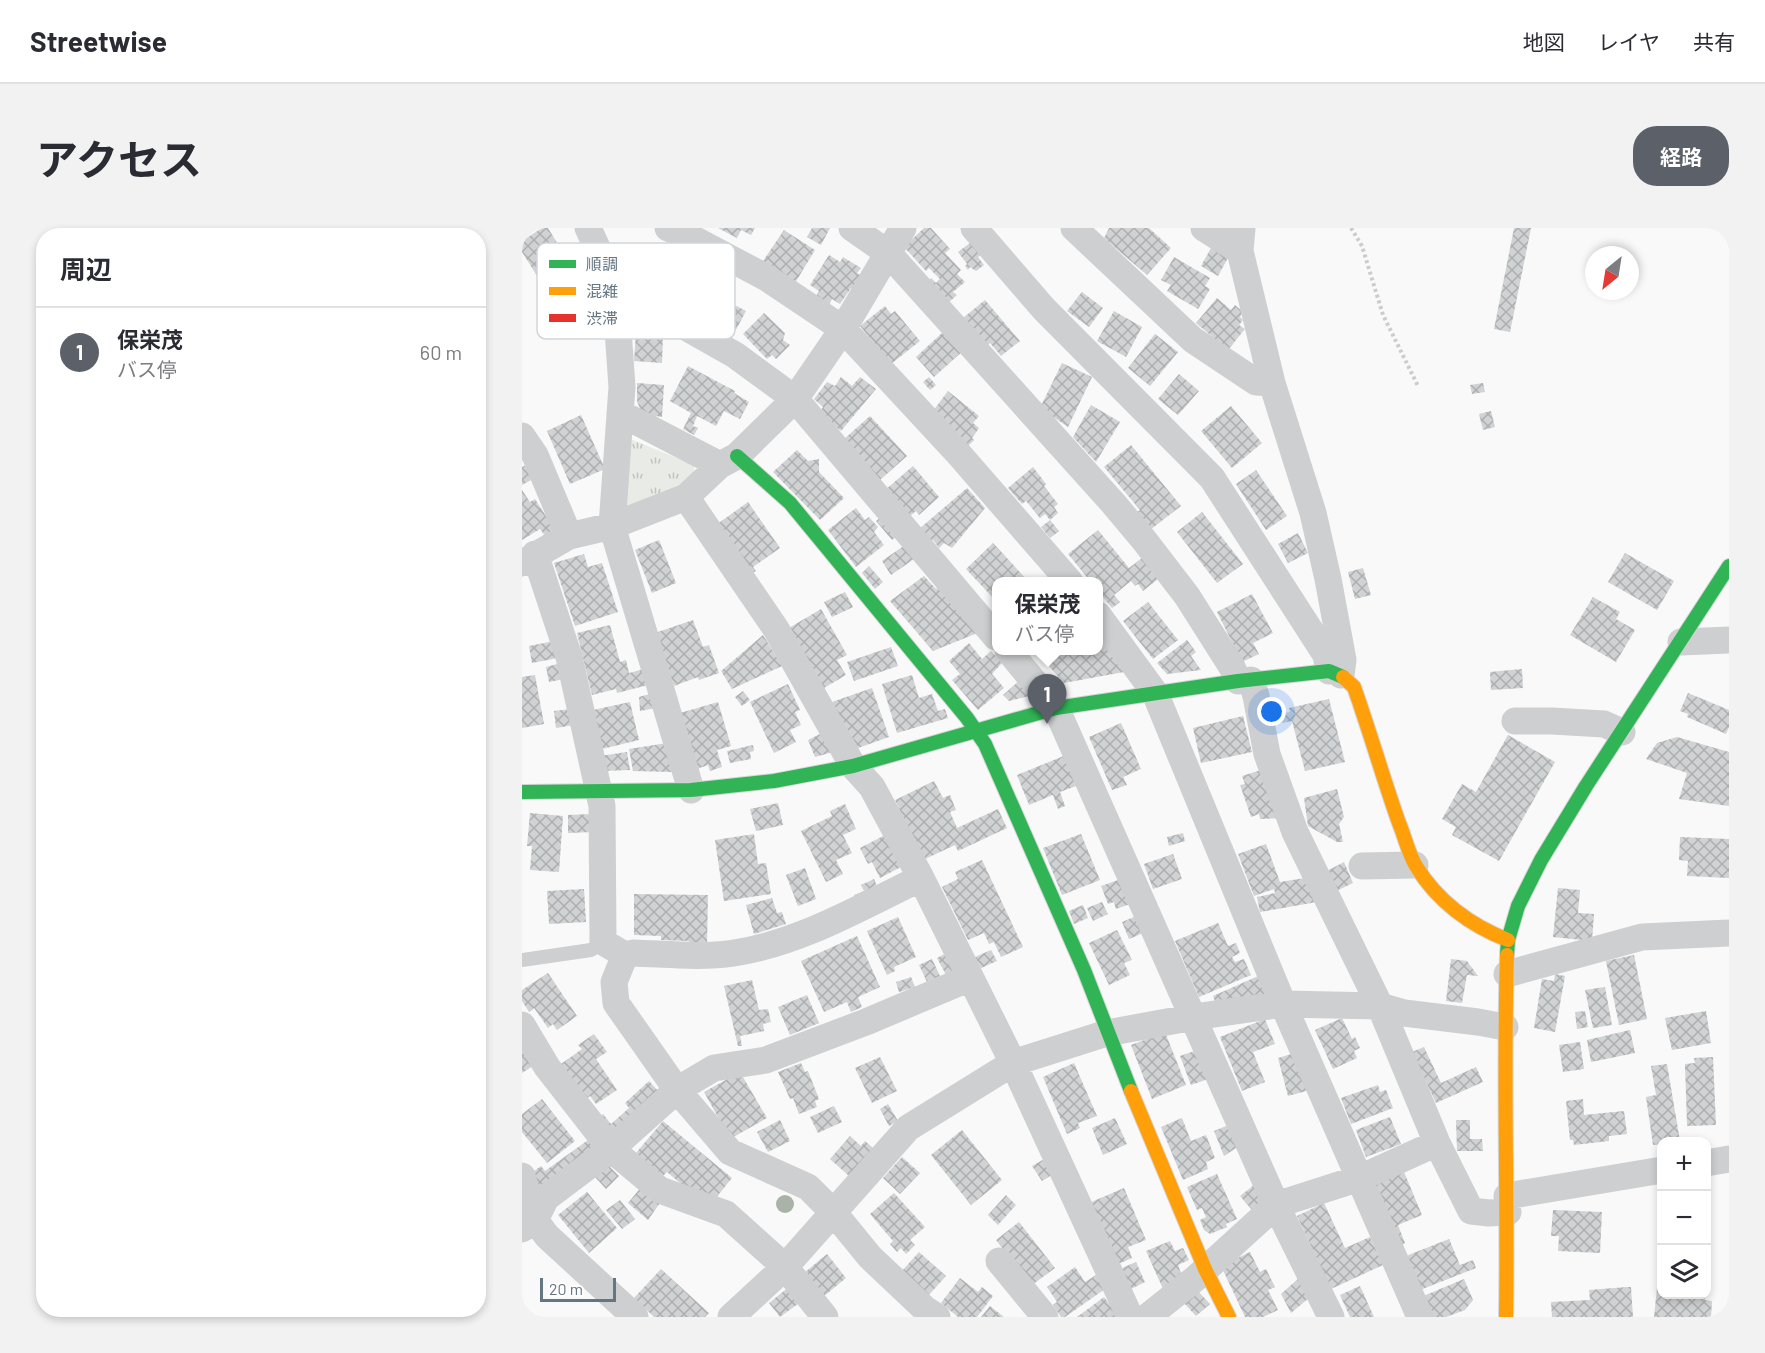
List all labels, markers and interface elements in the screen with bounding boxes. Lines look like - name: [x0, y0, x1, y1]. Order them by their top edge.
- text: Streetwise: [30, 24, 167, 58]
- text: 地図: [1523, 29, 1565, 54]
- text: レイヤ: [1598, 29, 1660, 54]
- text: 共有: [1693, 29, 1735, 54]
- button: 経路: [1633, 126, 1729, 186]
- text: アクセス: [36, 133, 202, 183]
- legend: [537, 243, 735, 339]
- north arrow: [1585, 246, 1639, 300]
- text: 周辺: [60, 253, 112, 284]
- text: 順調: [586, 254, 618, 273]
- text: 混雑: [586, 281, 618, 300]
- text: 渋滞: [586, 308, 618, 327]
- text: 保栄茂: [117, 326, 183, 352]
- text: 1: [76, 340, 83, 364]
- text: 60 m: [420, 340, 462, 364]
- text: バス停: [117, 357, 177, 381]
- popup: [992, 577, 1103, 655]
- text: 保栄茂: [1014, 590, 1081, 616]
- text: バス停: [1014, 621, 1074, 645]
- pin: 1: [1028, 674, 1066, 724]
- your location: [1257, 697, 1286, 726]
- map controls: [1657, 1137, 1711, 1299]
- button: +: [1657, 1137, 1711, 1191]
- button: −: [1657, 1191, 1711, 1245]
- button: layers: [1657, 1245, 1711, 1299]
- scale bar: [540, 1275, 616, 1302]
- text: 20 m: [549, 1279, 583, 1298]

